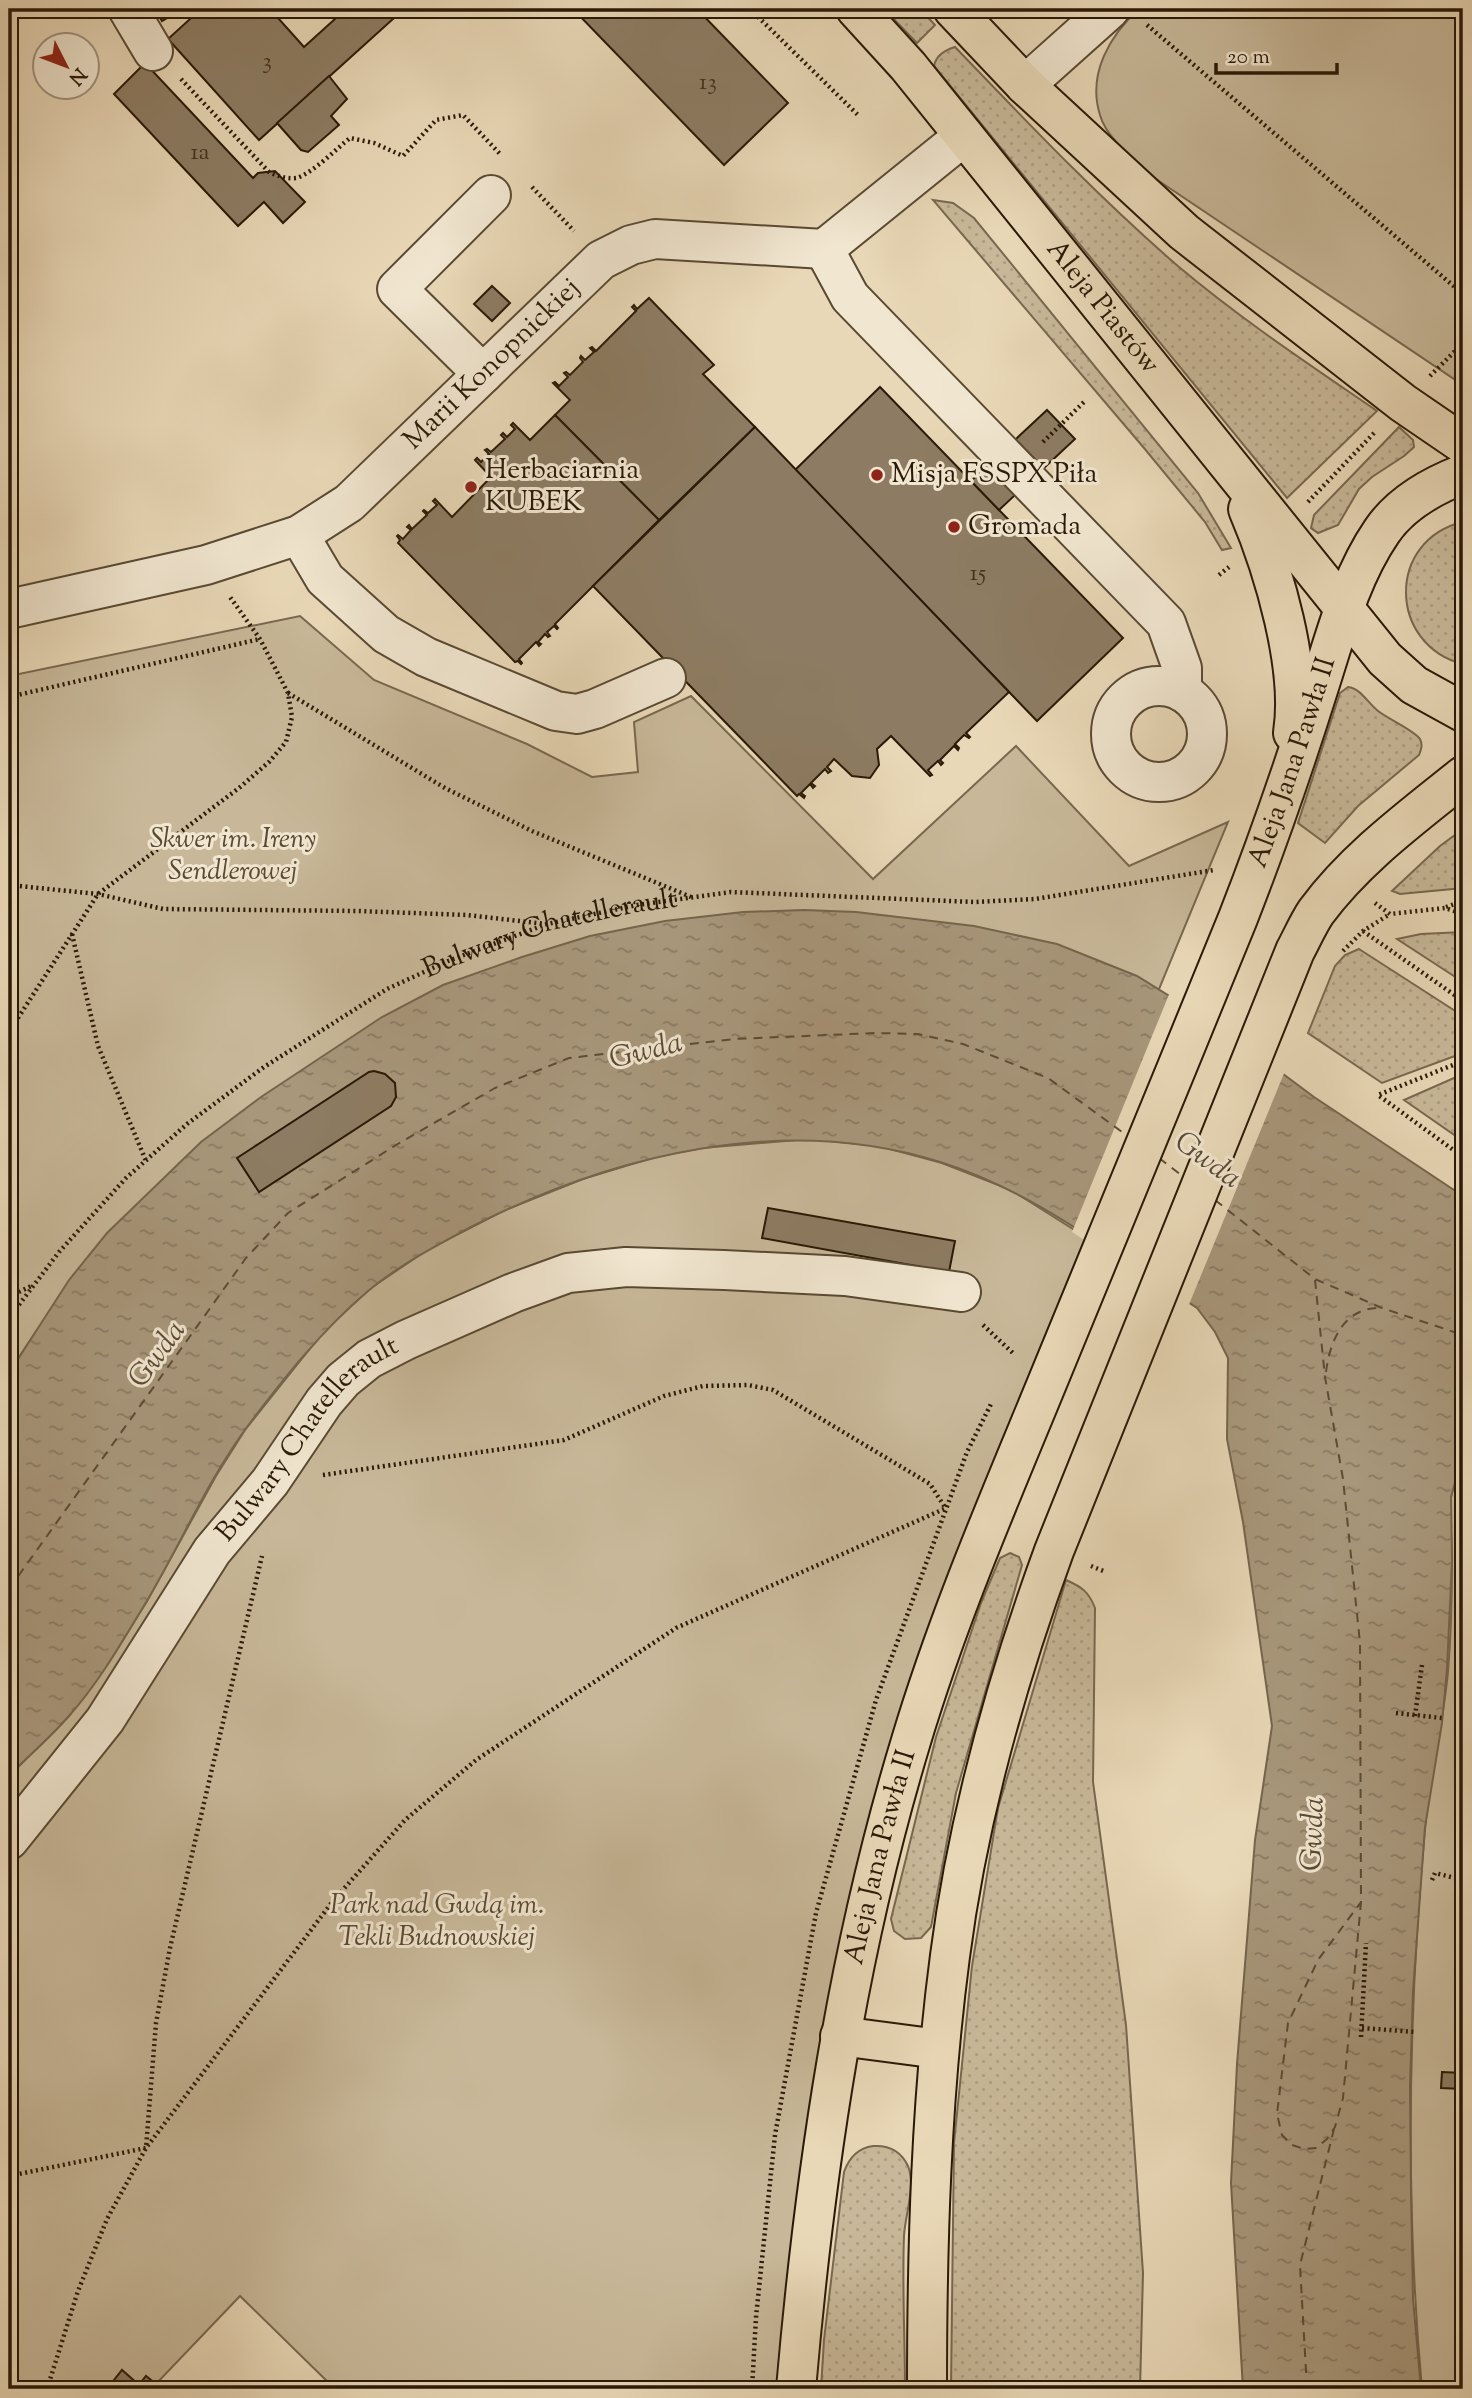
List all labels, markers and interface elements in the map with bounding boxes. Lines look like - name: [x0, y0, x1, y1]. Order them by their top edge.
- north arrow: [32, 32, 102, 102]
- scale bar: [1216, 32, 1337, 76]
- text: 20 m: [1227, 43, 1270, 73]
- house number: 3: [262, 45, 272, 79]
- text: N: [62, 61, 92, 90]
- house number: 13: [699, 66, 717, 100]
- house number: 1a: [190, 136, 210, 170]
- street label: Aleja Piastów: [1036, 232, 1169, 383]
- street label: Marii Konopnickiej: [395, 270, 590, 460]
- place label: Herbaciarnia KUBEK: [485, 451, 639, 523]
- place label: Misja FSSPX Piła: [891, 455, 1097, 495]
- marker: Misja FSSPX Piła: [869, 467, 885, 483]
- marker: Herbaciarnia KUBEK: [463, 479, 479, 495]
- place label: Gromada: [968, 507, 1081, 547]
- marker: Gromada: [946, 519, 962, 535]
- house number: 15: [970, 557, 986, 591]
- street label: Aleja Jana Pawła II: [1239, 652, 1347, 874]
- park label: Skwer im. Ireny Sendlerowej: [150, 820, 316, 892]
- street label: Bulwary Chatellerault: [416, 880, 681, 990]
- water label: Gwda: [605, 1022, 687, 1082]
- water label: Gwda: [1164, 1122, 1250, 1200]
- water label: Gwda: [119, 1312, 197, 1398]
- street label: Bulwary Chatellerault: [207, 1327, 406, 1551]
- street label: Aleja Jana Pawła II: [835, 1745, 927, 1969]
- water label: Gwda: [1291, 1796, 1337, 1872]
- park label: Park nad Gwdą im. Tekli Budnowskiej: [330, 1886, 544, 1958]

